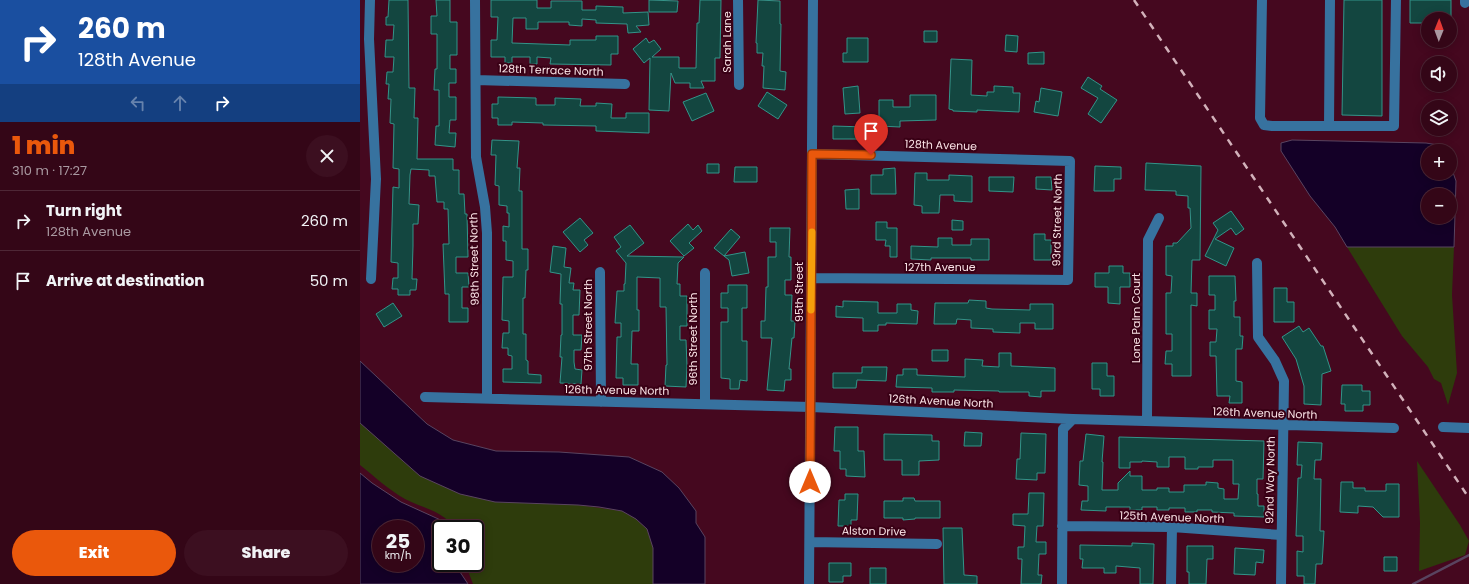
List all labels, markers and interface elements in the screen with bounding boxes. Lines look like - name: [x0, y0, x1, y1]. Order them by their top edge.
- text: 260 m: [78, 9, 166, 48]
- street label: Sarah Lane: [719, 11, 735, 73]
- north arrow: [1421, 12, 1457, 48]
- map controls: [1421, 12, 1457, 224]
- icon: right: [12, 16, 64, 68]
- text: 128th Avenue: [78, 47, 196, 72]
- button: sound: [1421, 56, 1457, 92]
- street label: 128th Terrace North: [498, 60, 604, 80]
- icon: left: [127, 92, 149, 114]
- icon: ahead: [169, 92, 191, 114]
- icon: right: [211, 92, 233, 114]
- button: layers: [1421, 100, 1457, 136]
- pin: [854, 114, 888, 155]
- icon: arrive: [860, 120, 882, 142]
- text: 1 min: [12, 129, 75, 162]
- button: close: [306, 135, 348, 177]
- street label: 128th Avenue: [905, 136, 977, 154]
- button: +: [1421, 144, 1457, 180]
- text: 310 m · 17:27: [12, 161, 87, 180]
- street label: 93rd Street North: [1048, 173, 1066, 267]
- button: −: [1421, 188, 1457, 224]
- text: Turn right: [46, 200, 122, 221]
- icon: right: [12, 210, 34, 232]
- text: 260 m: [301, 210, 348, 231]
- street label: 98th Street North: [465, 212, 483, 306]
- text: 128th Avenue: [46, 222, 131, 241]
- street label: 127th Avenue: [904, 259, 976, 275]
- street label: 95th Street: [791, 262, 807, 322]
- icon: arrive: [12, 270, 34, 292]
- text: Arrive at destination: [46, 270, 204, 291]
- text: 50 m: [310, 270, 348, 291]
- street label: Lone Palm Court: [1128, 273, 1144, 363]
- street label: 97th Street North: [580, 279, 596, 371]
- street label: 96th Street North: [685, 293, 701, 385]
- street label: 126th Avenue North: [564, 381, 670, 399]
- street label: 126th Avenue North: [888, 390, 994, 412]
- street label: 126th Avenue North: [1212, 403, 1318, 423]
- street label: 92nd Way North: [1261, 436, 1279, 524]
- position arrow: [789, 461, 831, 503]
- street label: 125th Avenue North: [1119, 507, 1225, 527]
- speed limit sign: 30: [432, 520, 484, 572]
- street label: Alston Drive: [842, 522, 907, 540]
- text: 25: [386, 527, 410, 555]
- button: Exit: [12, 530, 176, 576]
- button: Share: [184, 530, 348, 576]
- text: km/h: [385, 548, 411, 563]

